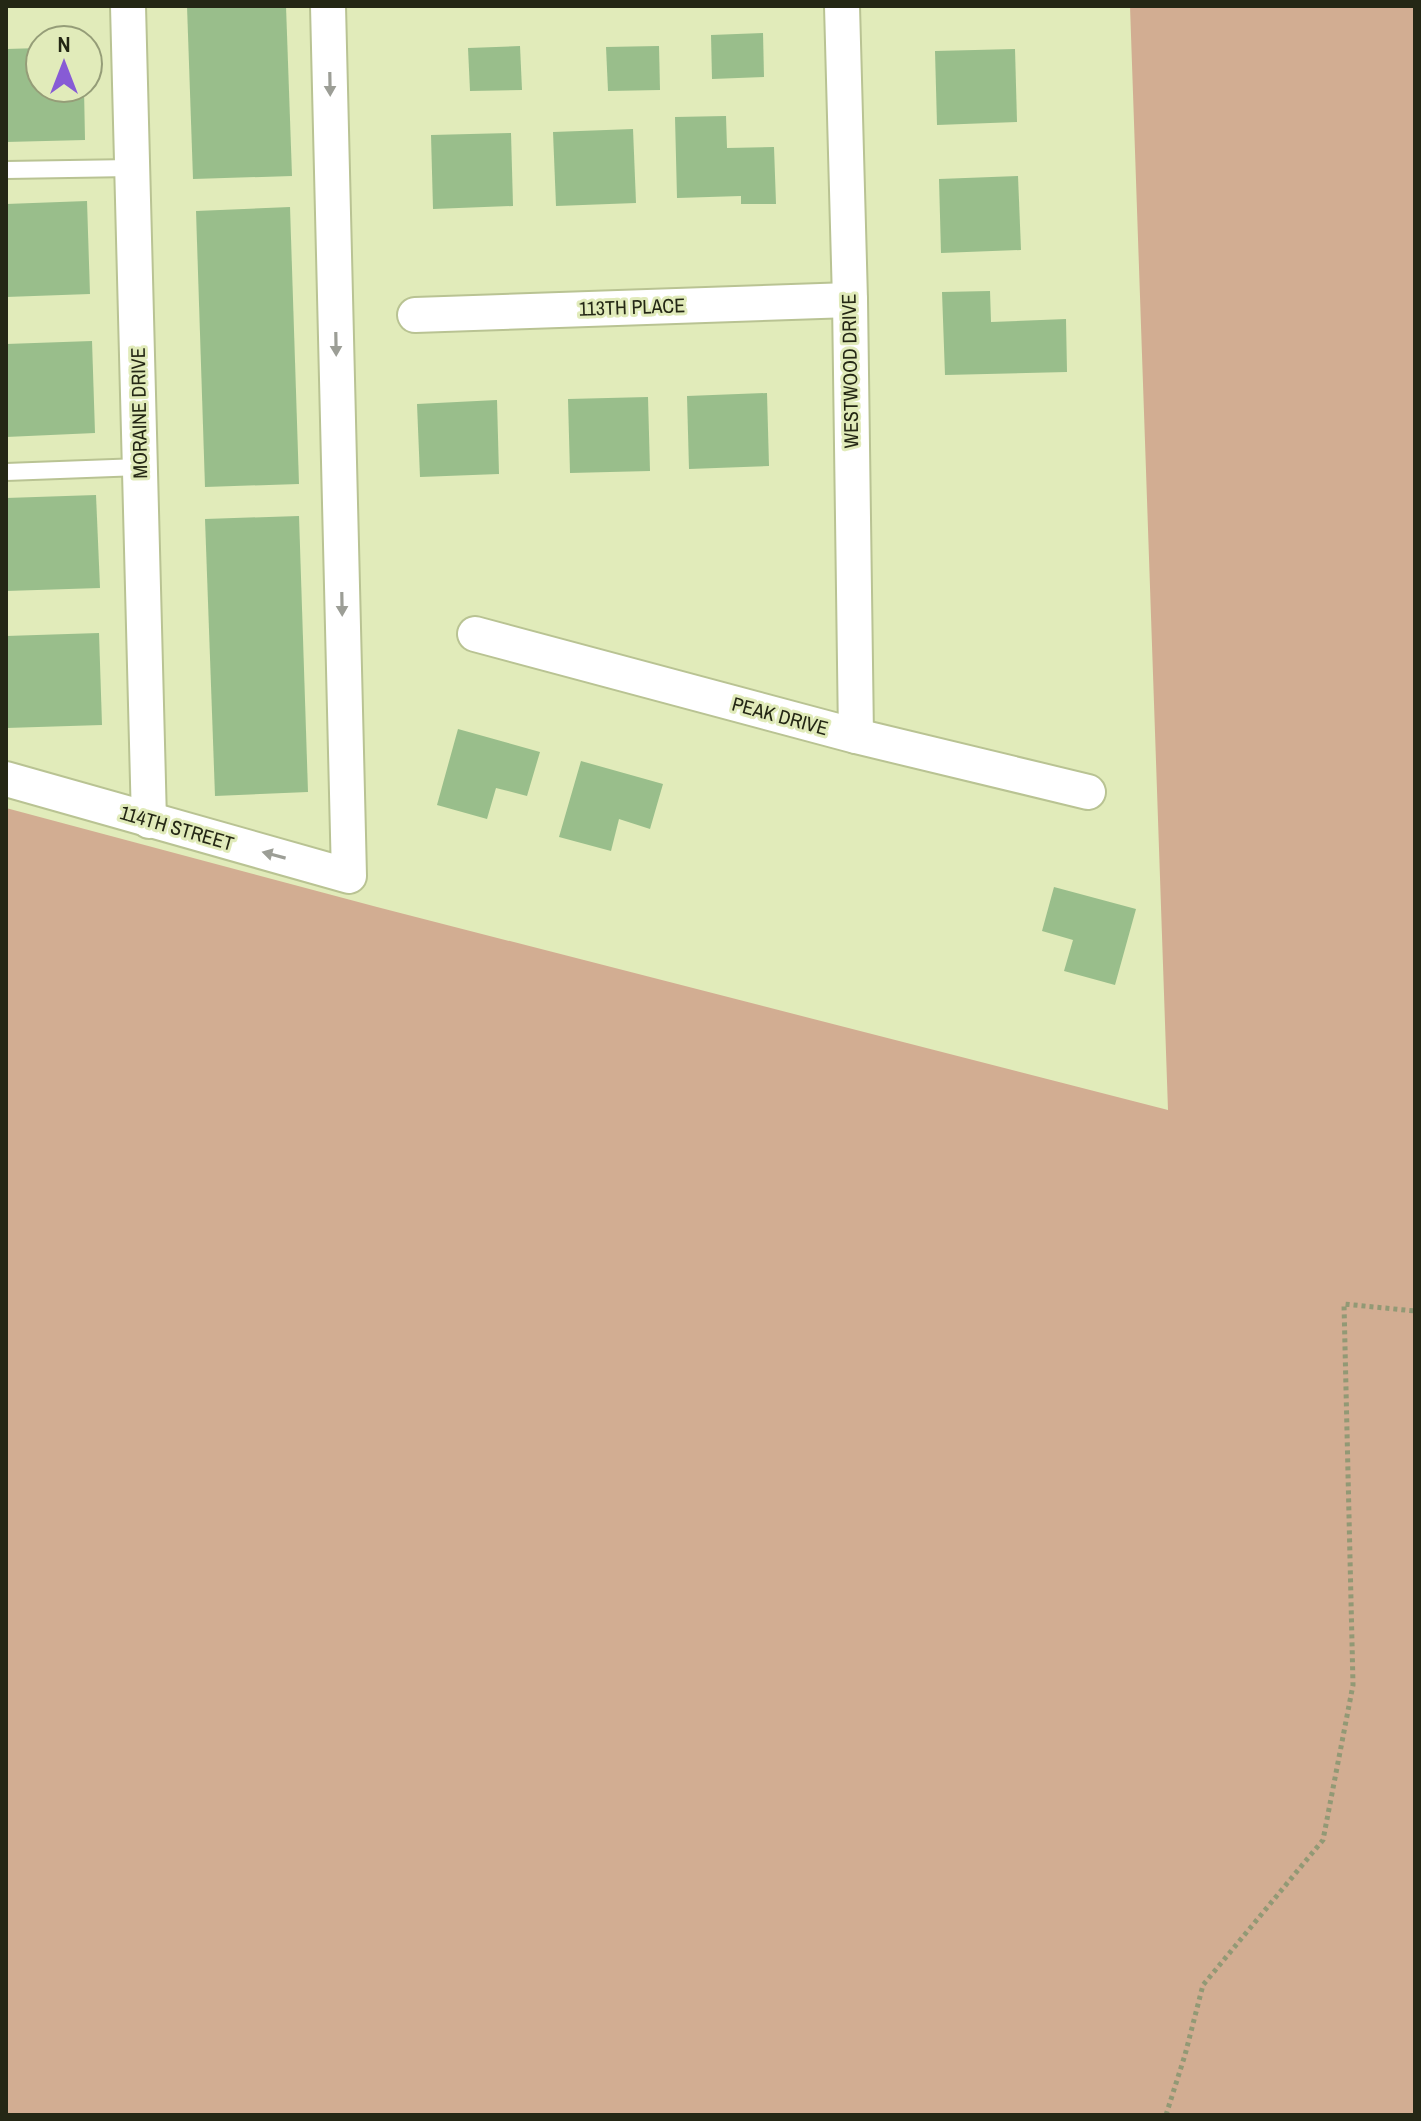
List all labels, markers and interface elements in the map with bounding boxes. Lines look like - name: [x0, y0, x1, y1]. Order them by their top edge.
- north arrow: [24, 24, 104, 104]
- text: N: [57, 29, 71, 59]
- one-way arrow: [323, 72, 336, 97]
- street label: 113TH PLACE: [578, 291, 686, 322]
- street label: WESTWOOD DRIVE: [835, 293, 864, 449]
- one-way arrow: [330, 332, 342, 357]
- street label: MORAINE DRIVE: [124, 347, 153, 479]
- one-way arrow: [336, 592, 349, 617]
- street label: PEAK DRIVE: [729, 690, 831, 741]
- street label: 114TH STREET: [117, 798, 237, 857]
- one-way arrow: [261, 849, 286, 861]

